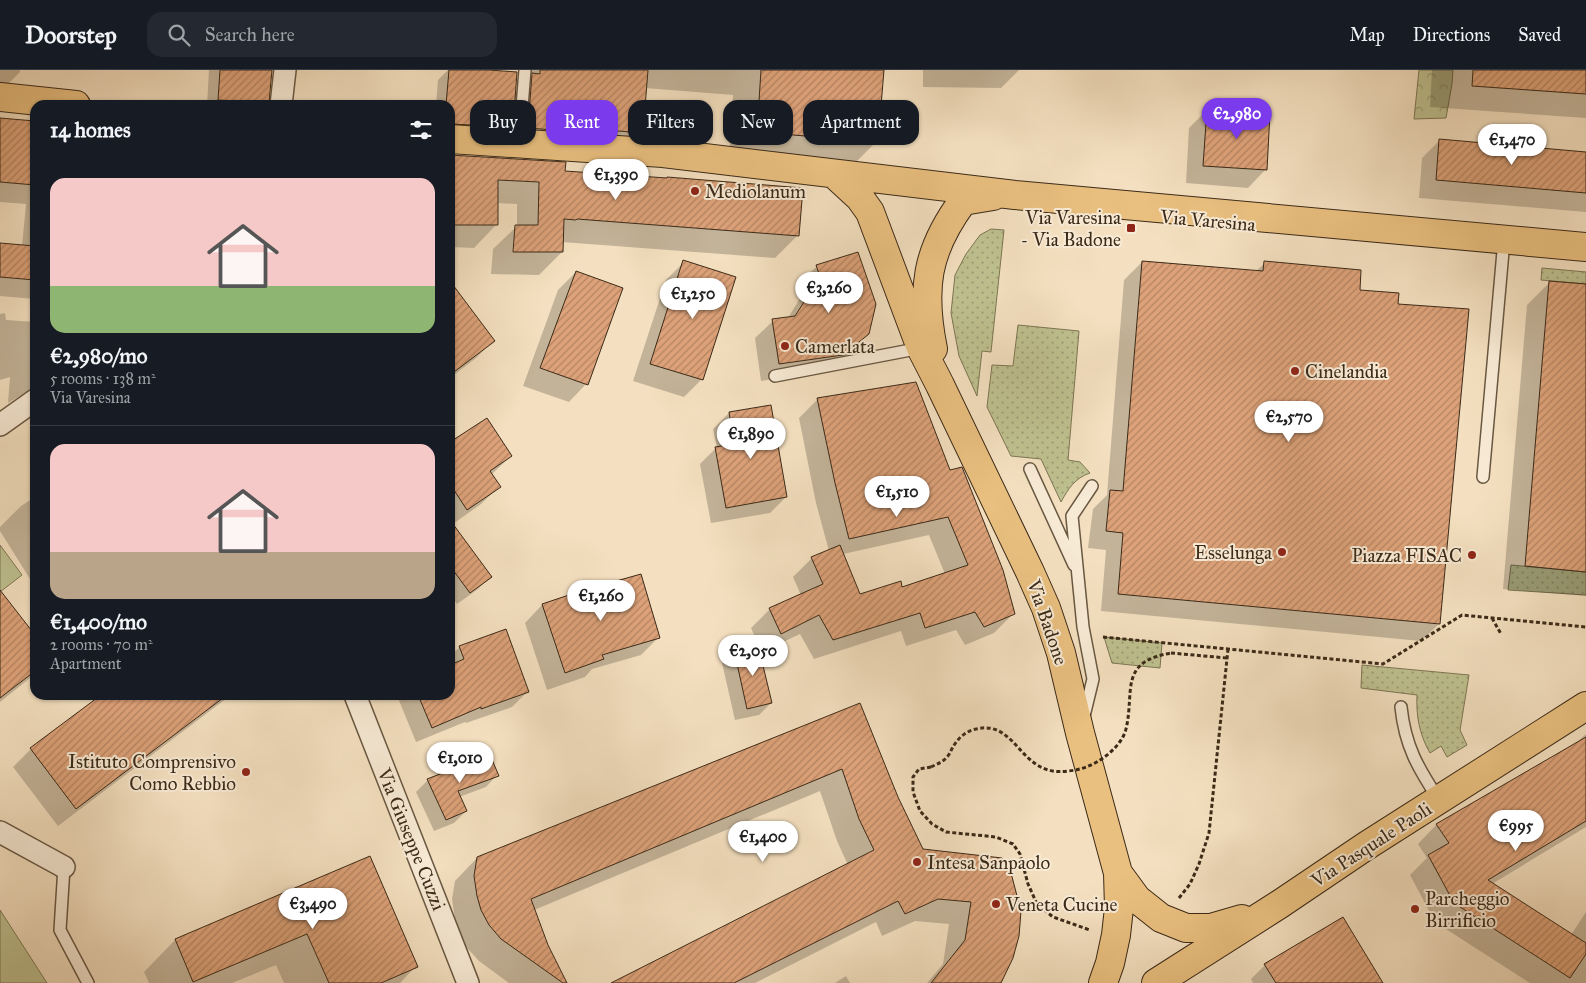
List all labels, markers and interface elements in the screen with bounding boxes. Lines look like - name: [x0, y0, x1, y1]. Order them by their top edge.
- search box: [147, 12, 497, 57]
- text: Doorstep: [25, 20, 117, 50]
- icon: search: [165, 21, 193, 49]
- text: Search here: [205, 23, 295, 46]
- text: Map: [1349, 24, 1385, 46]
- text: Directions: [1413, 24, 1490, 46]
- text: Saved: [1518, 24, 1561, 46]
- pin: €2,980: [1196, 98, 1278, 140]
- chip: Buy: [470, 100, 536, 145]
- chip: Rent: [546, 100, 618, 145]
- chip: Filters: [628, 100, 713, 145]
- chip: New: [723, 100, 793, 145]
- chip: Apartment: [803, 100, 919, 145]
- text: €2,980: [1213, 104, 1261, 123]
- icon: filters: [407, 116, 435, 144]
- text: 14 homes: [50, 117, 131, 143]
- pin: €1,470: [1471, 124, 1553, 166]
- text: €1,470: [1489, 130, 1535, 149]
- pin: €1,390: [575, 158, 657, 201]
- text: €1,390: [594, 165, 638, 184]
- place label: Mediolanum: [705, 180, 806, 203]
- marker: Mediolanum: [689, 185, 701, 197]
- street label: Via Varesina: [1158, 205, 1258, 236]
- place label: Via Varesina - Via Badone: [1021, 206, 1122, 251]
- icon: home: [198, 211, 288, 301]
- marker: Via Varesina - Via Badone: [1125, 222, 1137, 234]
- pin: €3,260: [788, 272, 870, 314]
- pin: €1,250: [652, 278, 734, 320]
- text: €3,260: [806, 278, 852, 297]
- text: €1,250: [671, 284, 715, 303]
- place label: Camerlata: [795, 335, 876, 358]
- marker: Camerlata: [779, 340, 791, 352]
- text: €2,980/mo: [50, 343, 147, 369]
- place label: Cinelandia: [1305, 360, 1389, 383]
- marker: Cinelandia: [1289, 365, 1301, 377]
- text: 5 rooms · 138 m²: [50, 369, 156, 388]
- text: Via Varesina: [50, 388, 131, 407]
- pin: €2,570: [1248, 400, 1330, 443]
- text: €2,570: [1265, 407, 1313, 426]
- pin: €1,890: [710, 418, 792, 460]
- text: €1,890: [728, 424, 774, 443]
- icon: home: [198, 476, 288, 566]
- pin: €1,510: [856, 476, 938, 518]
- text: €1,510: [876, 482, 918, 501]
- place label: Esselunga: [1194, 541, 1273, 565]
- place label: Piazza FISAC: [1351, 544, 1462, 567]
- marker: Esselunga: [1276, 546, 1288, 558]
- marker: Piazza FISAC: [1466, 549, 1478, 561]
- street label: Via Badone: [1022, 576, 1073, 668]
- pin: €1,260: [560, 580, 642, 622]
- text: €1,260: [578, 586, 624, 605]
- text: €1,400/mo: [50, 609, 147, 635]
- pin: €2,050: [712, 634, 794, 677]
- text: 2 rooms · 70 m²: [50, 635, 153, 654]
- text: €2,050: [729, 641, 777, 660]
- text: Apartment: [50, 654, 122, 673]
- pin: €1,010: [419, 742, 501, 784]
- text: €1,010: [438, 748, 482, 767]
- place label: Istituto Comprensivo Como Rebbio: [68, 750, 236, 795]
- street label: Via Giuseppe Cuzzi: [372, 764, 451, 914]
- marker: Istituto Comprensivo Como Rebbio: [240, 766, 252, 778]
- street label: Via Pasquale Paoli: [1306, 797, 1436, 893]
- pin: €995: [1486, 810, 1546, 852]
- text: €995: [1499, 816, 1533, 835]
- pin: €1,400: [722, 820, 804, 863]
- text: €1,400: [739, 827, 787, 846]
- place label: Intesa Sanpaolo: [927, 851, 1050, 874]
- marker: Intesa Sanpaolo: [911, 856, 923, 868]
- place label: Parcheggio Birrificio: [1425, 887, 1510, 932]
- pin: €3,490: [272, 888, 354, 930]
- place label: Veneta Cucine: [1005, 893, 1117, 916]
- text: €3,490: [289, 894, 337, 913]
- marker: Veneta Cucine: [990, 898, 1002, 910]
- marker: Parcheggio Birrificio: [1409, 903, 1421, 915]

